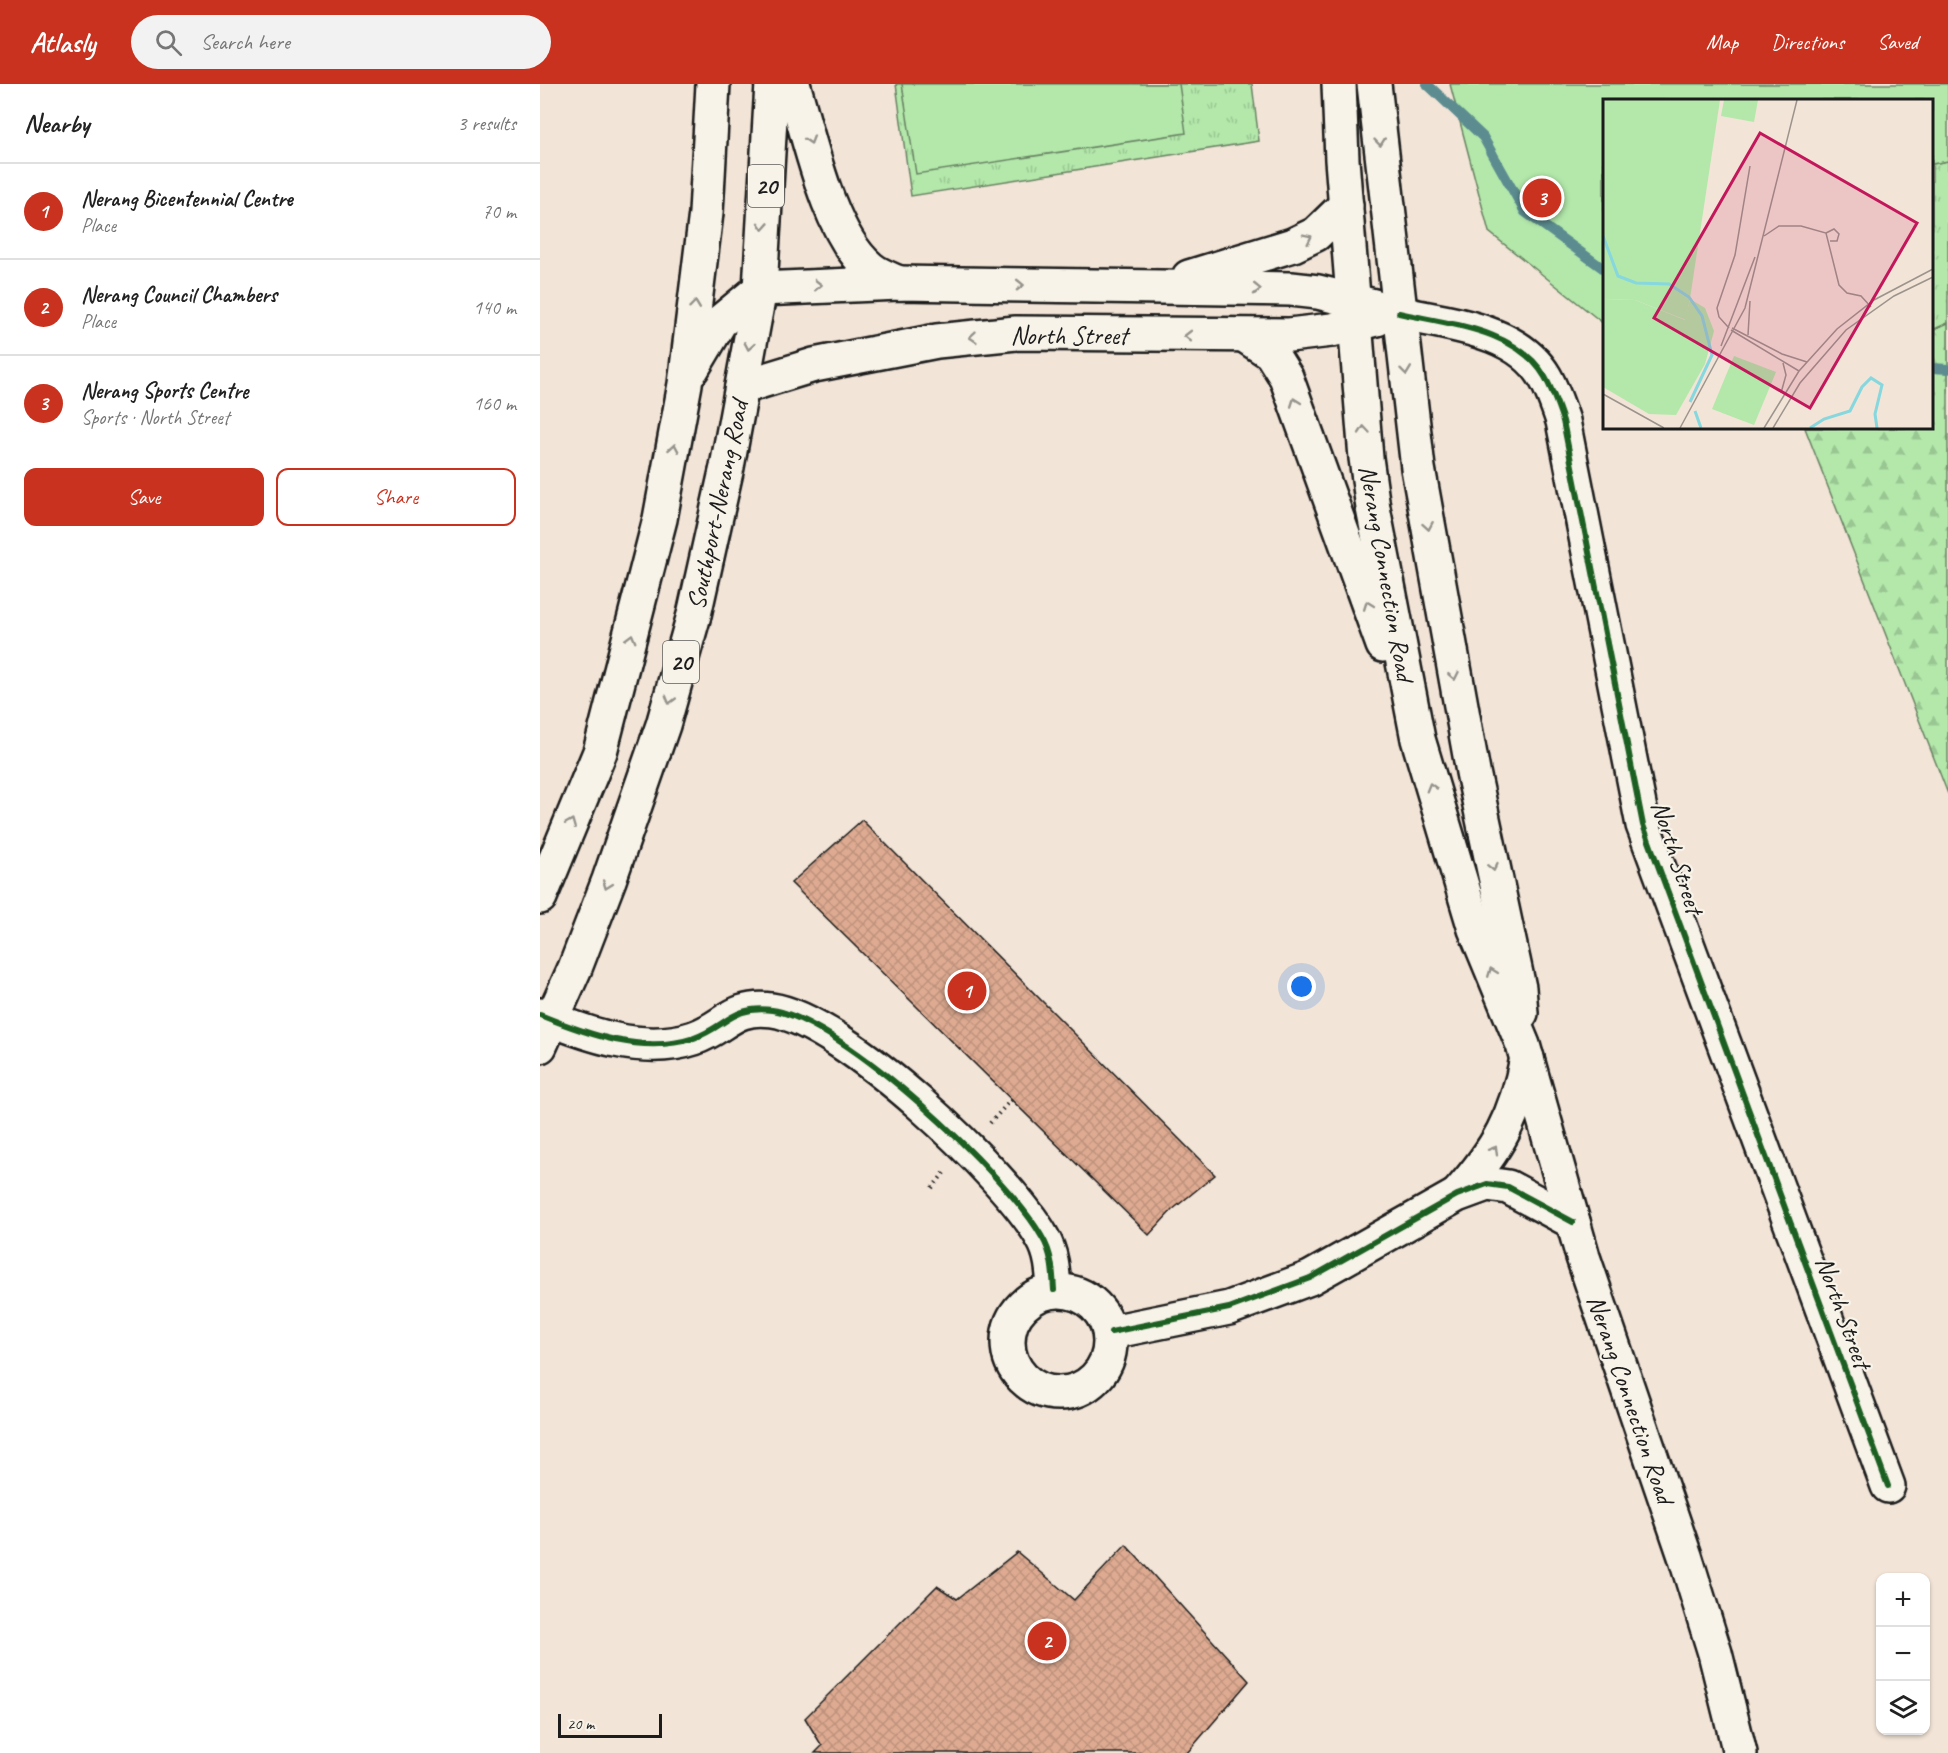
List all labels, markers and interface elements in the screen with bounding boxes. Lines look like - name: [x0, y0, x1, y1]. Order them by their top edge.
- search box: [131, 15, 551, 69]
- text: Atlasly: [30, 25, 95, 60]
- icon: search: [152, 26, 185, 59]
- text: Search here: [200, 28, 290, 56]
- text: Map: [1706, 29, 1738, 55]
- text: Directions: [1771, 29, 1844, 55]
- text: Saved: [1877, 29, 1918, 55]
- inset map: [1603, 99, 1933, 429]
- text: Nearby: [24, 107, 89, 140]
- text: 3 results: [457, 111, 516, 136]
- one-way arrow: [803, 134, 815, 145]
- one-way arrow: [1373, 138, 1386, 147]
- road number: 20: [748, 165, 784, 207]
- pin: 3: [1522, 176, 1562, 220]
- text: Nerang Bicentennial Centre: [81, 185, 293, 213]
- text: 1: [39, 199, 48, 224]
- text: 70 m: [482, 199, 516, 224]
- text: Place: [81, 213, 116, 238]
- one-way arrow: [757, 222, 770, 231]
- one-way arrow: [1302, 234, 1313, 246]
- one-way arrow: [813, 279, 822, 291]
- one-way arrow: [1016, 279, 1025, 291]
- text: Nerang Council Chambers: [81, 281, 277, 309]
- one-way arrow: [1253, 282, 1262, 295]
- text: 2: [39, 295, 48, 320]
- text: 140 m: [473, 295, 516, 320]
- one-way arrow: [688, 300, 701, 309]
- text: Place: [81, 309, 116, 334]
- street label: North Street: [1011, 319, 1131, 352]
- one-way arrow: [968, 330, 977, 343]
- one-way arrow: [1184, 330, 1193, 342]
- one-way arrow: [743, 341, 756, 351]
- one-way arrow: [1399, 367, 1412, 376]
- text: Nerang Sports Centre: [81, 377, 248, 405]
- text: 3: [39, 391, 48, 416]
- text: 160 m: [473, 391, 516, 416]
- street label: Southport-Nerang Road: [679, 394, 757, 613]
- one-way arrow: [1290, 397, 1303, 408]
- text: Sports · North Street: [81, 405, 229, 430]
- one-way arrow: [1358, 426, 1371, 435]
- one-way arrow: [667, 443, 679, 453]
- street label: Nerang Connection Road: [1351, 463, 1422, 687]
- button: Save: [24, 468, 264, 526]
- button: Share: [276, 468, 516, 526]
- one-way arrow: [1421, 521, 1433, 530]
- one-way arrow: [1363, 601, 1376, 611]
- one-way arrow: [623, 633, 636, 643]
- road number: 20: [663, 641, 699, 683]
- one-way arrow: [1447, 671, 1460, 681]
- one-way arrow: [665, 694, 677, 705]
- one-way arrow: [1426, 782, 1438, 793]
- street label: North Street: [1644, 796, 1712, 921]
- one-way arrow: [564, 819, 576, 830]
- one-way arrow: [1486, 862, 1499, 872]
- one-way arrow: [602, 879, 614, 890]
- one-way arrow: [1486, 967, 1499, 978]
- pin: 1: [948, 968, 986, 1014]
- your location: [1287, 972, 1316, 1001]
- one-way arrow: [1486, 1146, 1498, 1156]
- street label: North Street: [1808, 1252, 1880, 1376]
- street label: Nerang Connection Road: [1579, 1291, 1683, 1511]
- map controls: [1876, 1573, 1930, 1735]
- button: +: [1876, 1573, 1930, 1627]
- pin: 2: [1028, 1618, 1066, 1664]
- button: −: [1876, 1627, 1930, 1681]
- button: layers: [1876, 1681, 1930, 1735]
- scale bar: [558, 1711, 662, 1738]
- text: 20 m: [567, 1714, 594, 1734]

